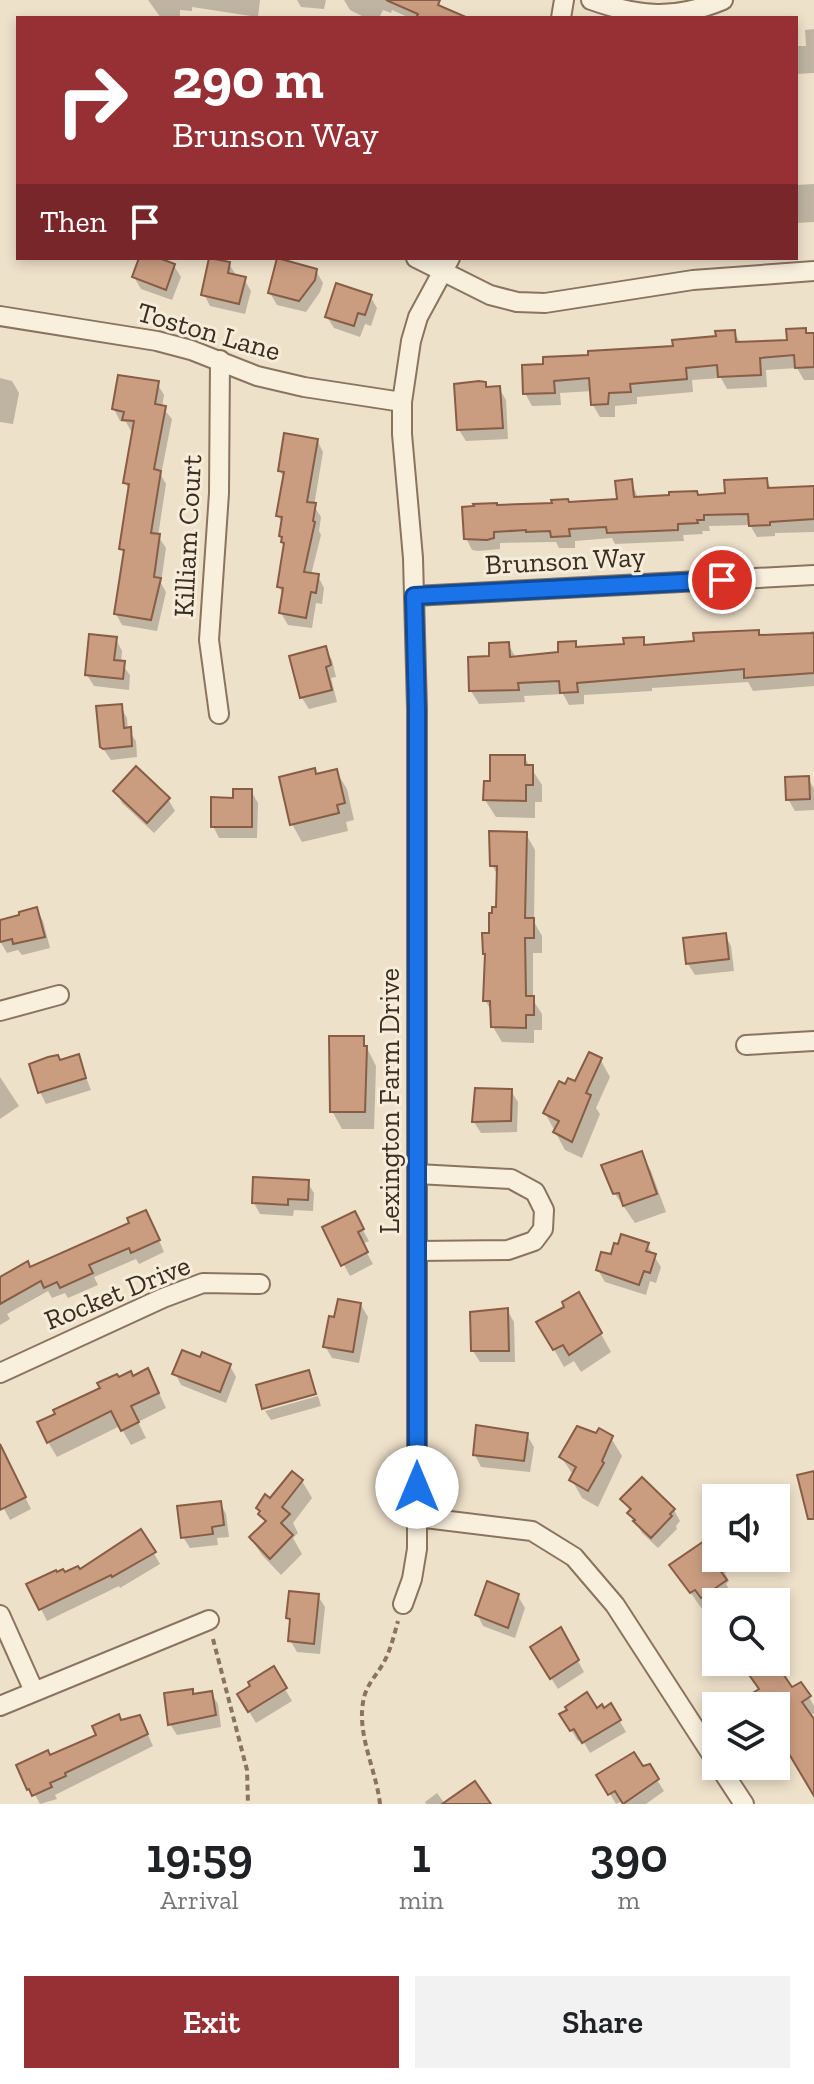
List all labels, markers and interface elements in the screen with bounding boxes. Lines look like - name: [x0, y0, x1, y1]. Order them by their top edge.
- text: 290 m: [172, 45, 324, 112]
- icon: right: [40, 48, 144, 152]
- text: Brunson Way: [172, 113, 379, 156]
- icon: arrive: [123, 200, 167, 244]
- text: Then: [40, 204, 107, 240]
- street label: Toston Lane: [133, 295, 284, 368]
- street label: Killiam Court: [167, 453, 208, 618]
- street label: Brunson Way: [484, 540, 647, 581]
- pin: [688, 546, 756, 614]
- icon: arrive: [700, 558, 744, 602]
- street label: Lexington Farm Drive: [373, 968, 406, 1234]
- street label: Rocket Drive: [40, 1248, 195, 1337]
- position arrow: [375, 1445, 459, 1529]
- map controls: [702, 1484, 790, 1780]
- button: sound: [702, 1484, 790, 1572]
- button: search: [702, 1588, 790, 1676]
- button: layers: [702, 1692, 790, 1780]
- text: 19:59: [146, 1827, 253, 1884]
- text: 1: [412, 1827, 431, 1884]
- text: 390: [590, 1827, 668, 1884]
- text: Arrival: [160, 1884, 239, 1916]
- text: min: [399, 1884, 444, 1916]
- text: m: [618, 1884, 640, 1916]
- button: Exit: [24, 1976, 399, 2068]
- button: Share: [415, 1976, 790, 2068]

